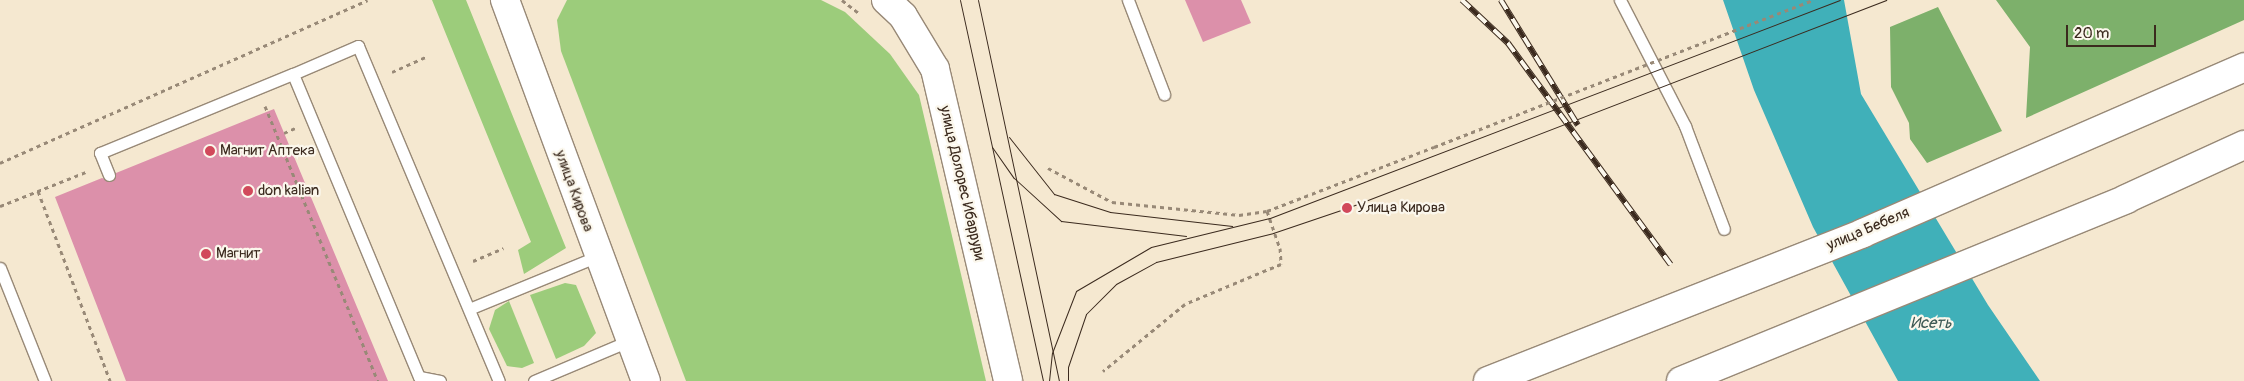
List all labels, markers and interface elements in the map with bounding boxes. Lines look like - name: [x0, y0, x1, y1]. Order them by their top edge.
- scale bar: [2069, 15, 2159, 47]
- text: 20 m: [2074, 24, 2109, 43]
- street label: улица Долорес Ибаррури: [935, 104, 989, 262]
- place label: Магнит Аптека: [220, 142, 315, 160]
- marker: Магнит Аптека: [204, 145, 216, 157]
- street label: улица Кирова: [551, 148, 597, 234]
- place label: don kalian: [258, 182, 319, 200]
- marker: don kalian: [242, 185, 254, 197]
- place label: Улица Кирова: [1357, 199, 1445, 217]
- marker: Улица Кирова: [1341, 202, 1353, 214]
- street label: улица Бебеля: [1824, 204, 1912, 254]
- place label: Магнит: [216, 245, 261, 263]
- marker: Магнит: [200, 248, 212, 260]
- water label: Исеть: [1911, 313, 1951, 333]

